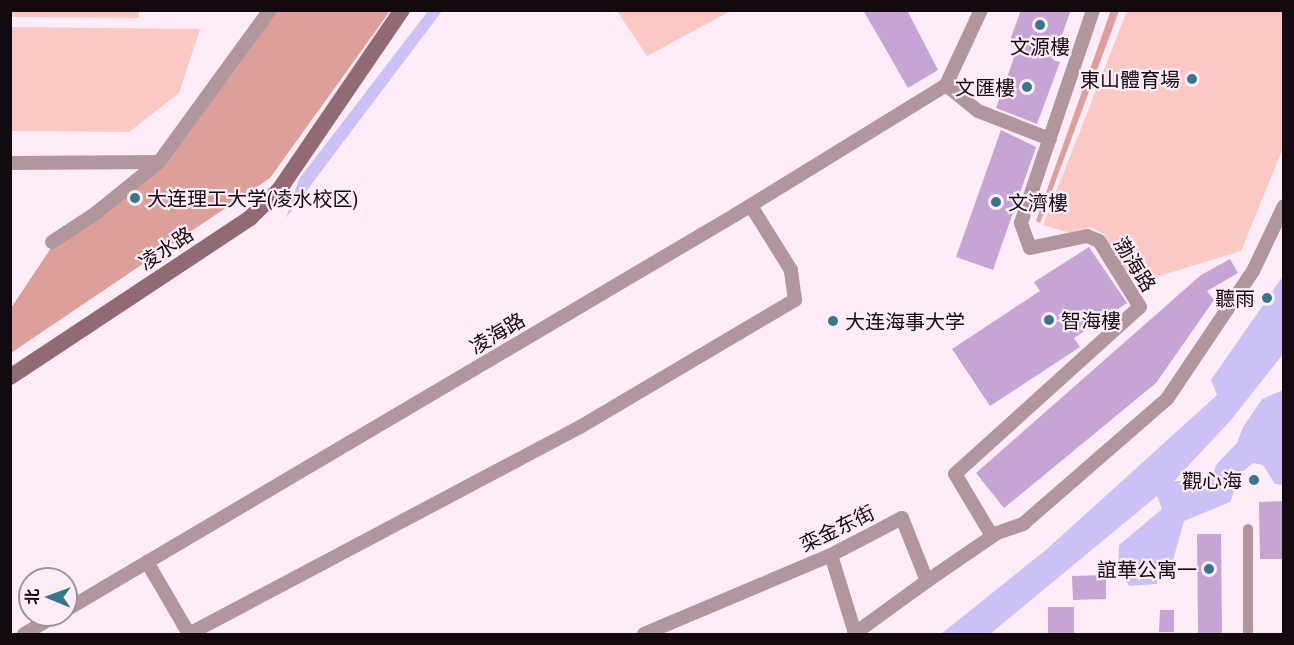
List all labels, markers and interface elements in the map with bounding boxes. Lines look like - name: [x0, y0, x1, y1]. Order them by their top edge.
- marker: 文源樓: [1033, 18, 1047, 32]
- place label: 文源樓: [1010, 34, 1070, 58]
- place label: 東山體育場: [1080, 67, 1180, 91]
- marker: 東山體育場: [1185, 72, 1199, 86]
- place label: 文匯樓: [955, 75, 1015, 99]
- marker: 文匯樓: [1020, 80, 1034, 94]
- place label: 大连理工大学(凌水校区): [147, 186, 358, 210]
- place label: 文濟樓: [1008, 190, 1068, 214]
- marker: 大连理工大学(凌水校区): [128, 191, 142, 205]
- marker: 文濟樓: [989, 195, 1003, 209]
- street label: 凌水路: [134, 221, 198, 275]
- street label: 渤海路: [1109, 232, 1161, 296]
- place label: 聽雨: [1215, 286, 1255, 310]
- marker: 聽雨: [1260, 291, 1274, 305]
- street label: 凌海路: [465, 307, 529, 359]
- place label: 智海樓: [1061, 308, 1121, 332]
- place label: 大连海事大学: [845, 309, 965, 333]
- marker: 智海樓: [1042, 313, 1056, 327]
- marker: 大连海事大学: [826, 314, 840, 328]
- place label: 觀心海: [1182, 468, 1242, 492]
- marker: 觀心海: [1247, 473, 1261, 487]
- street label: 栾金东街: [796, 500, 878, 556]
- place label: 誼華公寓一: [1097, 557, 1197, 581]
- marker: 誼華公寓一: [1202, 562, 1216, 576]
- north arrow: [18, 567, 78, 627]
- text: 北: [21, 589, 43, 605]

